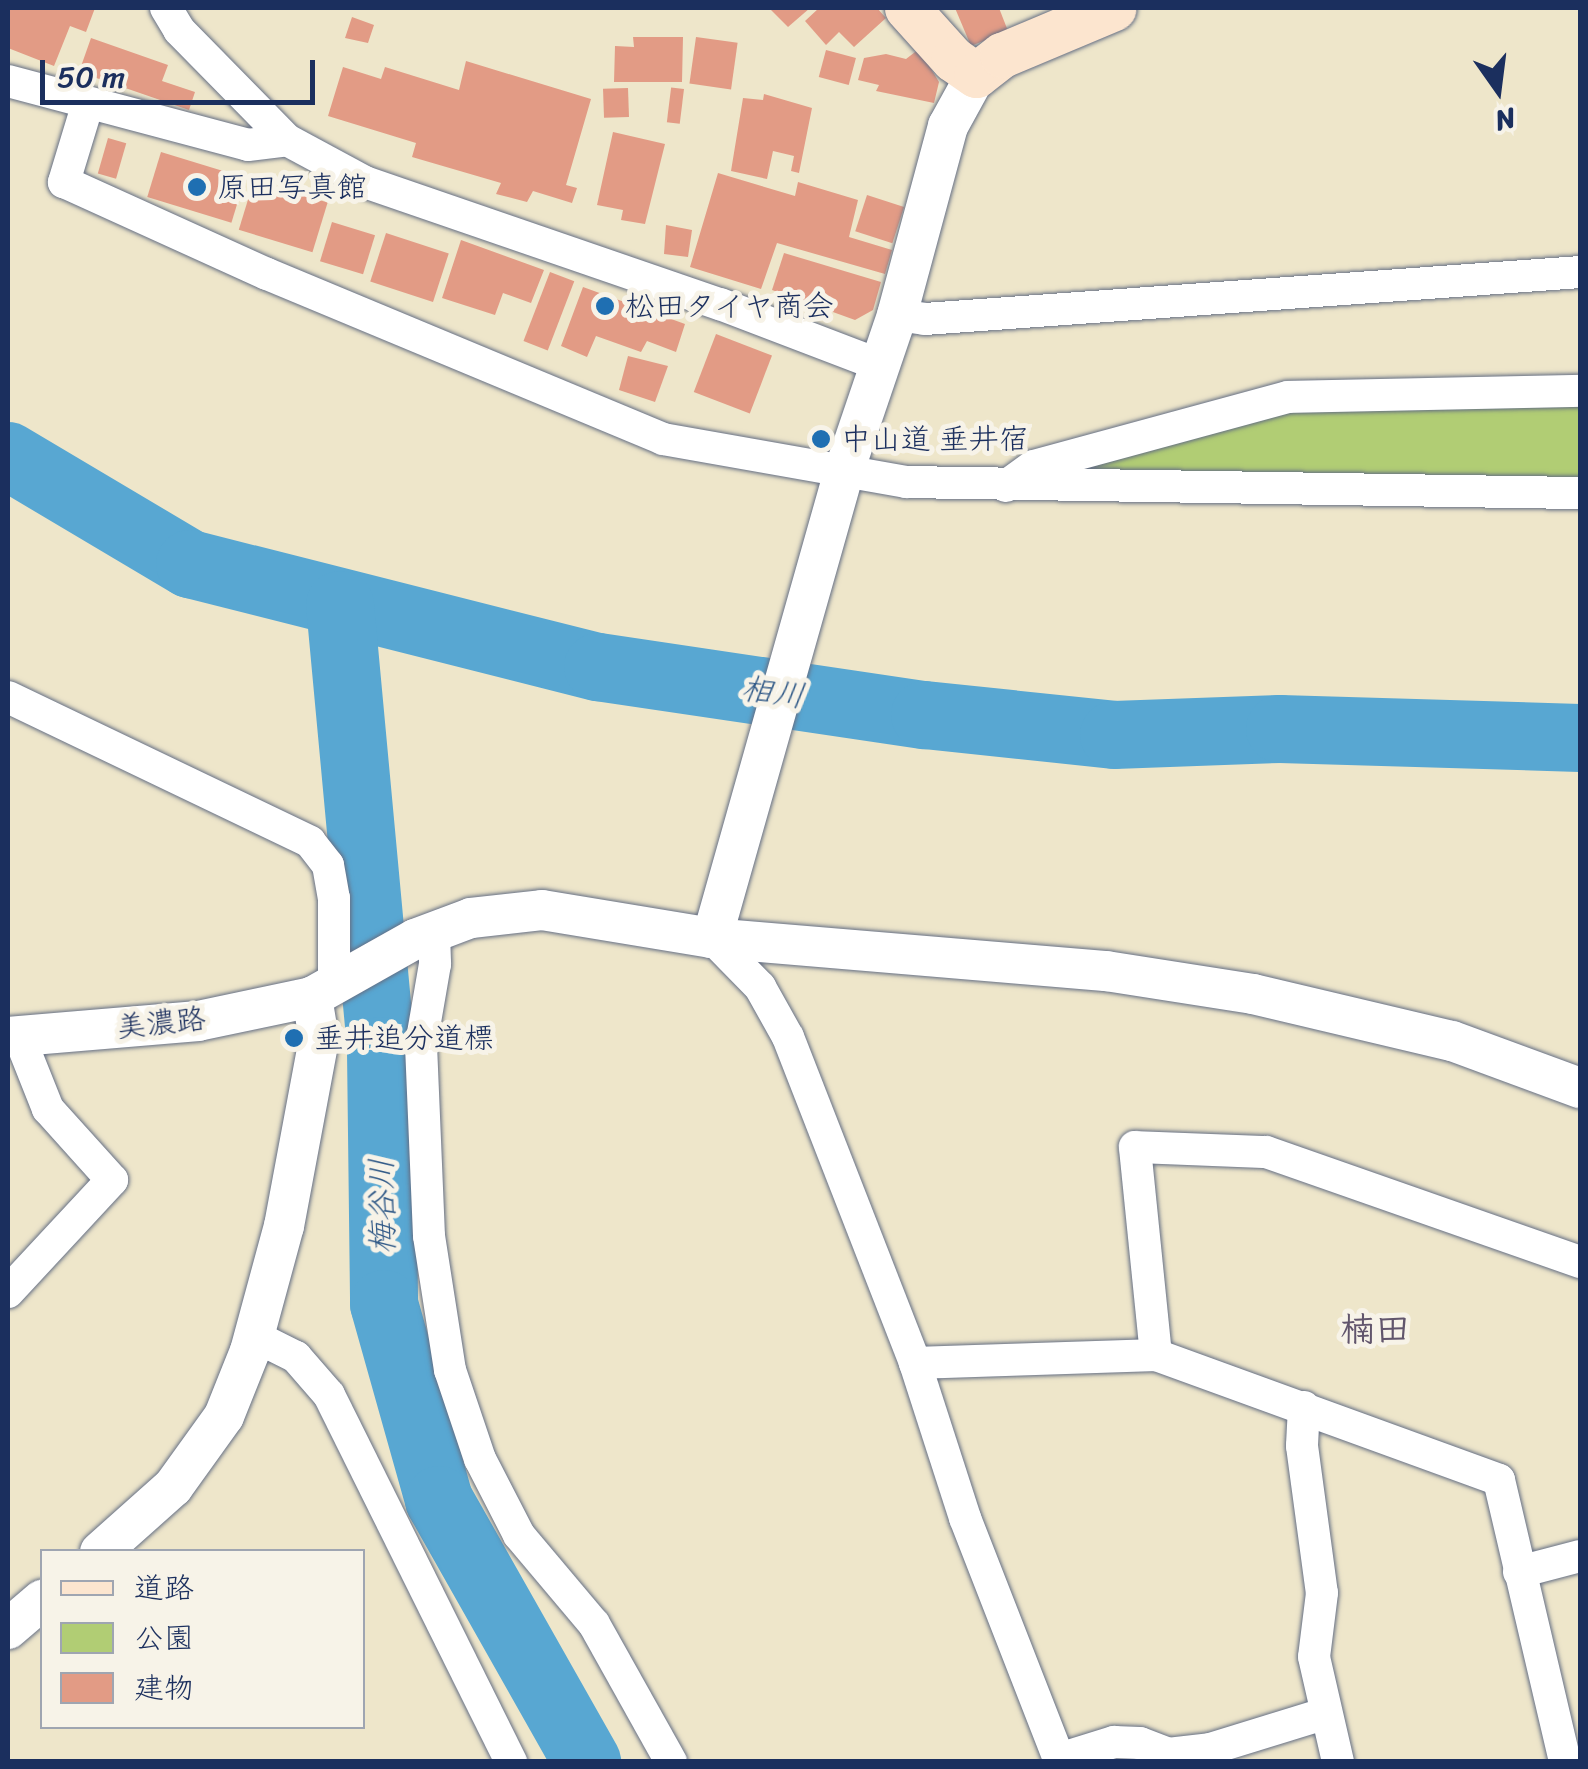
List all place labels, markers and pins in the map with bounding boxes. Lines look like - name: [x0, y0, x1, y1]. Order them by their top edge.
- place label: 原田写真館: [217, 169, 367, 205]
- marker: 原田写真館: [186, 176, 208, 198]
- place label: 松田タイヤ商会: [625, 288, 835, 324]
- marker: 松田タイヤ商会: [594, 295, 616, 317]
- place label: 中山道 垂井宿: [841, 421, 1029, 457]
- marker: 中山道 垂井宿: [810, 428, 832, 450]
- place label: 垂井追分道標: [314, 1020, 494, 1056]
- marker: 垂井追分道標: [283, 1027, 305, 1049]

